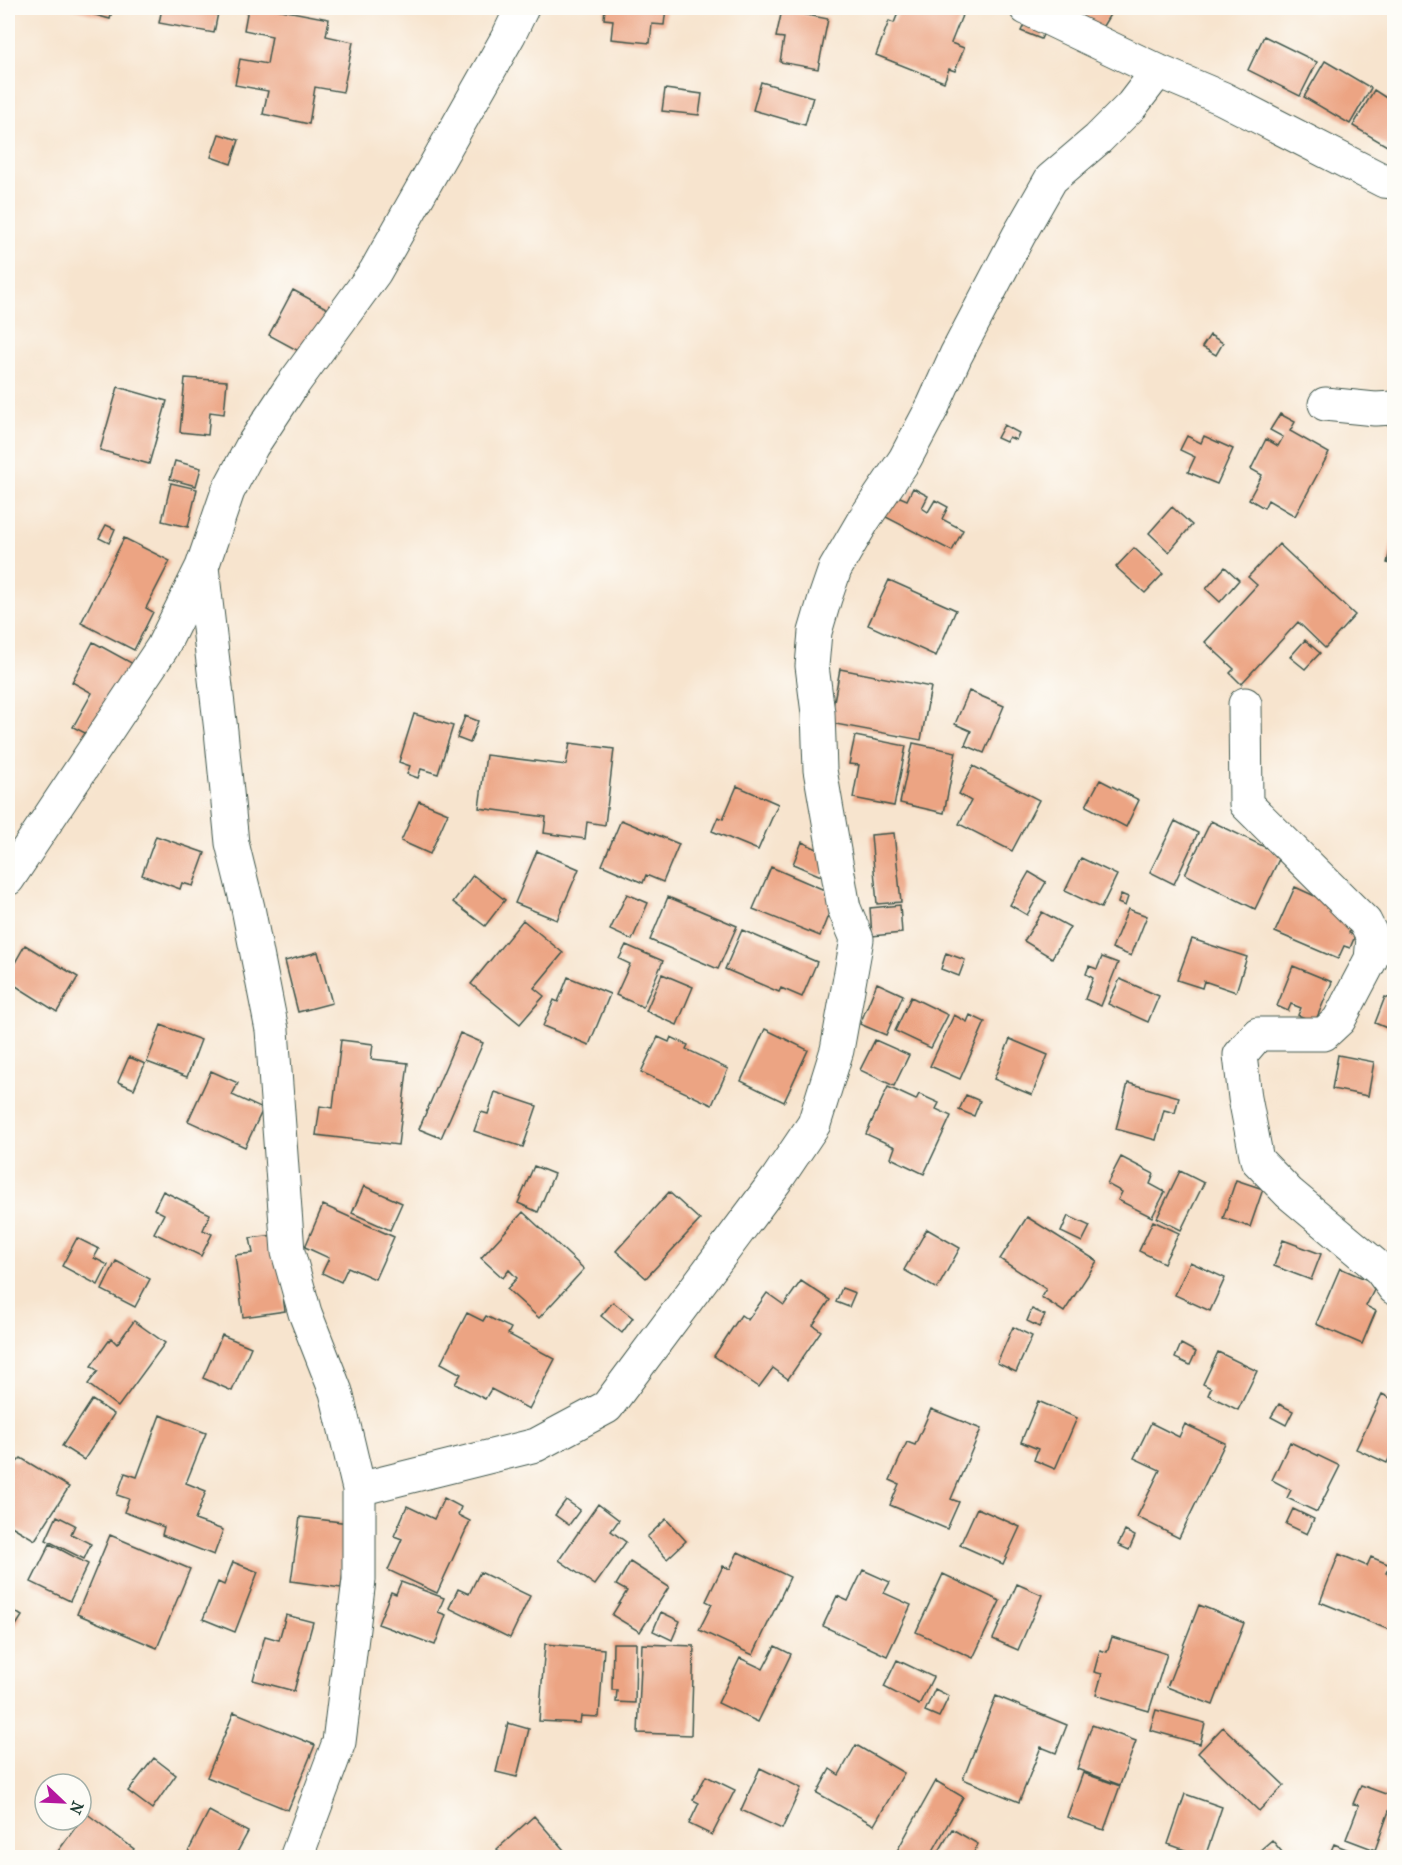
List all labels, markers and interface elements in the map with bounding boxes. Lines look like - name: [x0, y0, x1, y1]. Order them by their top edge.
- north arrow: [33, 1772, 93, 1832]
- text: N: [65, 1798, 87, 1818]

